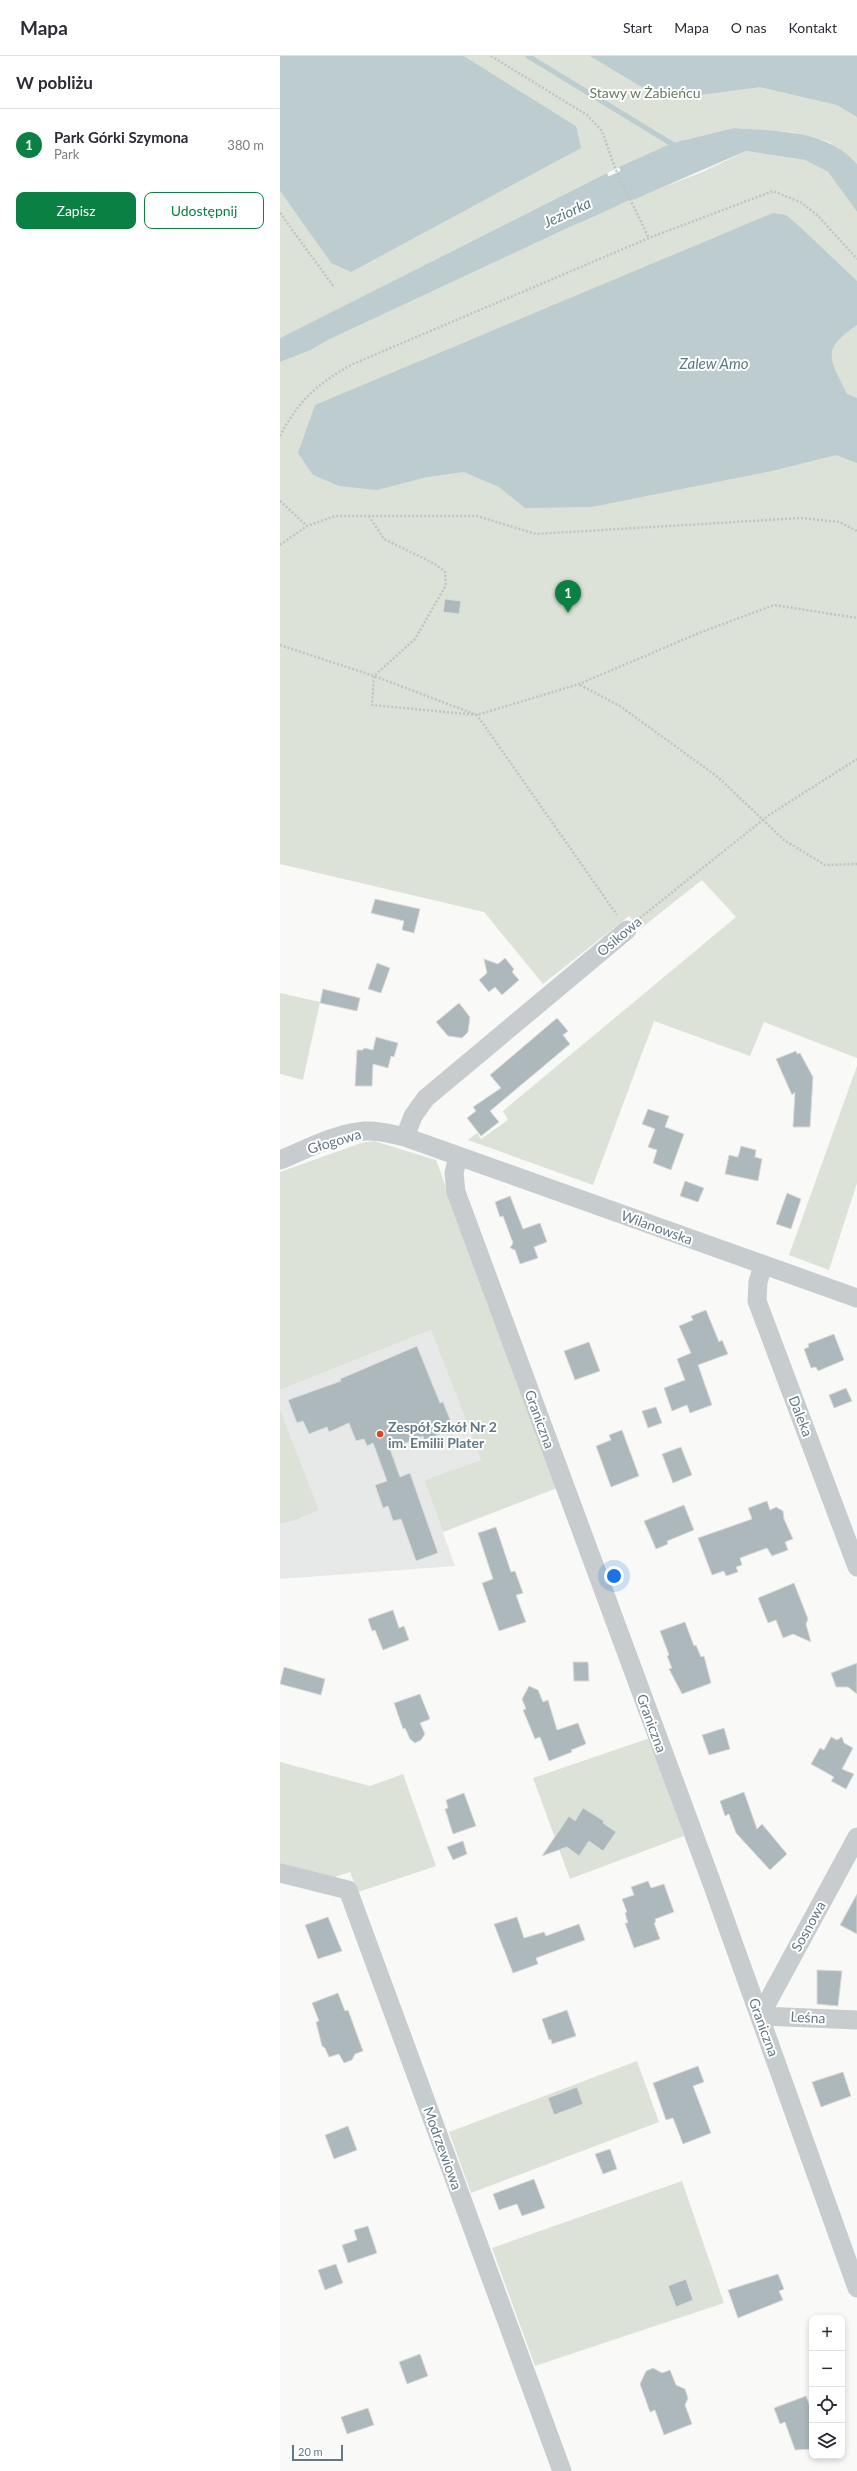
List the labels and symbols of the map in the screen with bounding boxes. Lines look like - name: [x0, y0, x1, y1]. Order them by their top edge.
- park label: Stawy w Żabieńcu: [590, 84, 700, 101]
- water label: Jeziorka: [540, 193, 594, 231]
- water label: Zalew Amo: [678, 354, 749, 372]
- pin: 1: [555, 580, 581, 613]
- street label: Osikowa: [593, 912, 645, 960]
- street label: Głogowa: [305, 1125, 363, 1157]
- street label: Wilanowska: [619, 1206, 695, 1248]
- street label: Graniczna: [522, 1387, 558, 1451]
- street label: Daleka: [786, 1393, 817, 1439]
- place label: Zespół Szkół Nr 2 im. Emilii Plater: [388, 1418, 497, 1451]
- marker: Zespół Szkół Nr 2 im. Emilii Plater: [375, 1429, 385, 1439]
- your location: [604, 1566, 624, 1586]
- street label: Graniczna: [634, 1691, 670, 1755]
- street label: Sosnowa: [787, 1898, 829, 1954]
- street label: Graniczna: [746, 1995, 782, 2059]
- street label: Leśna: [790, 2008, 826, 2026]
- street label: Modrzewiowa: [420, 2104, 466, 2192]
- scale bar: [292, 2443, 343, 2462]

